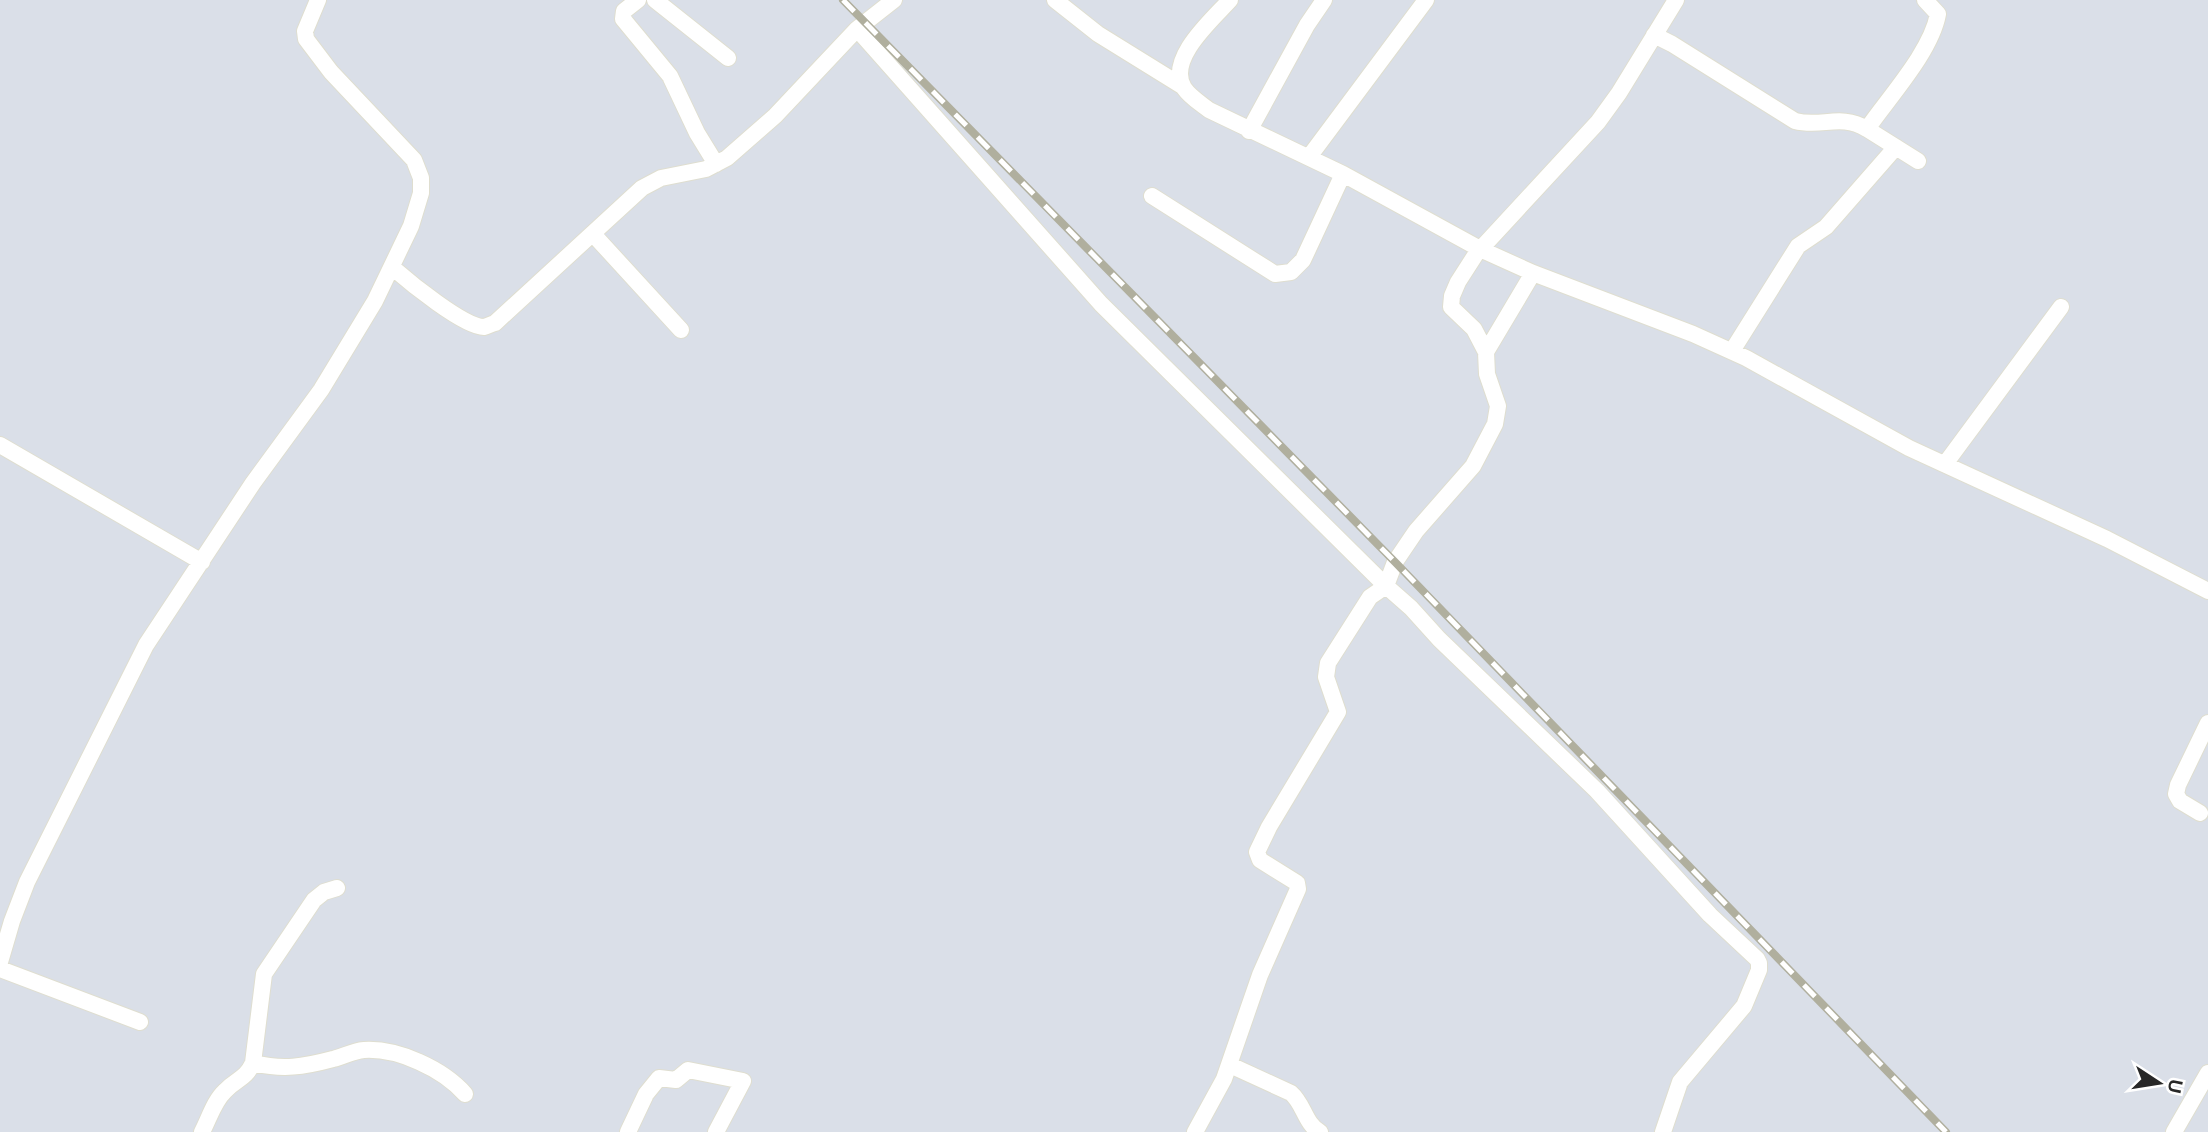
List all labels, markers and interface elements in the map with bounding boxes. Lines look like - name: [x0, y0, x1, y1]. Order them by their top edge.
- north arrow: [2124, 1048, 2194, 1118]
- text: U: [2163, 1078, 2187, 1095]

